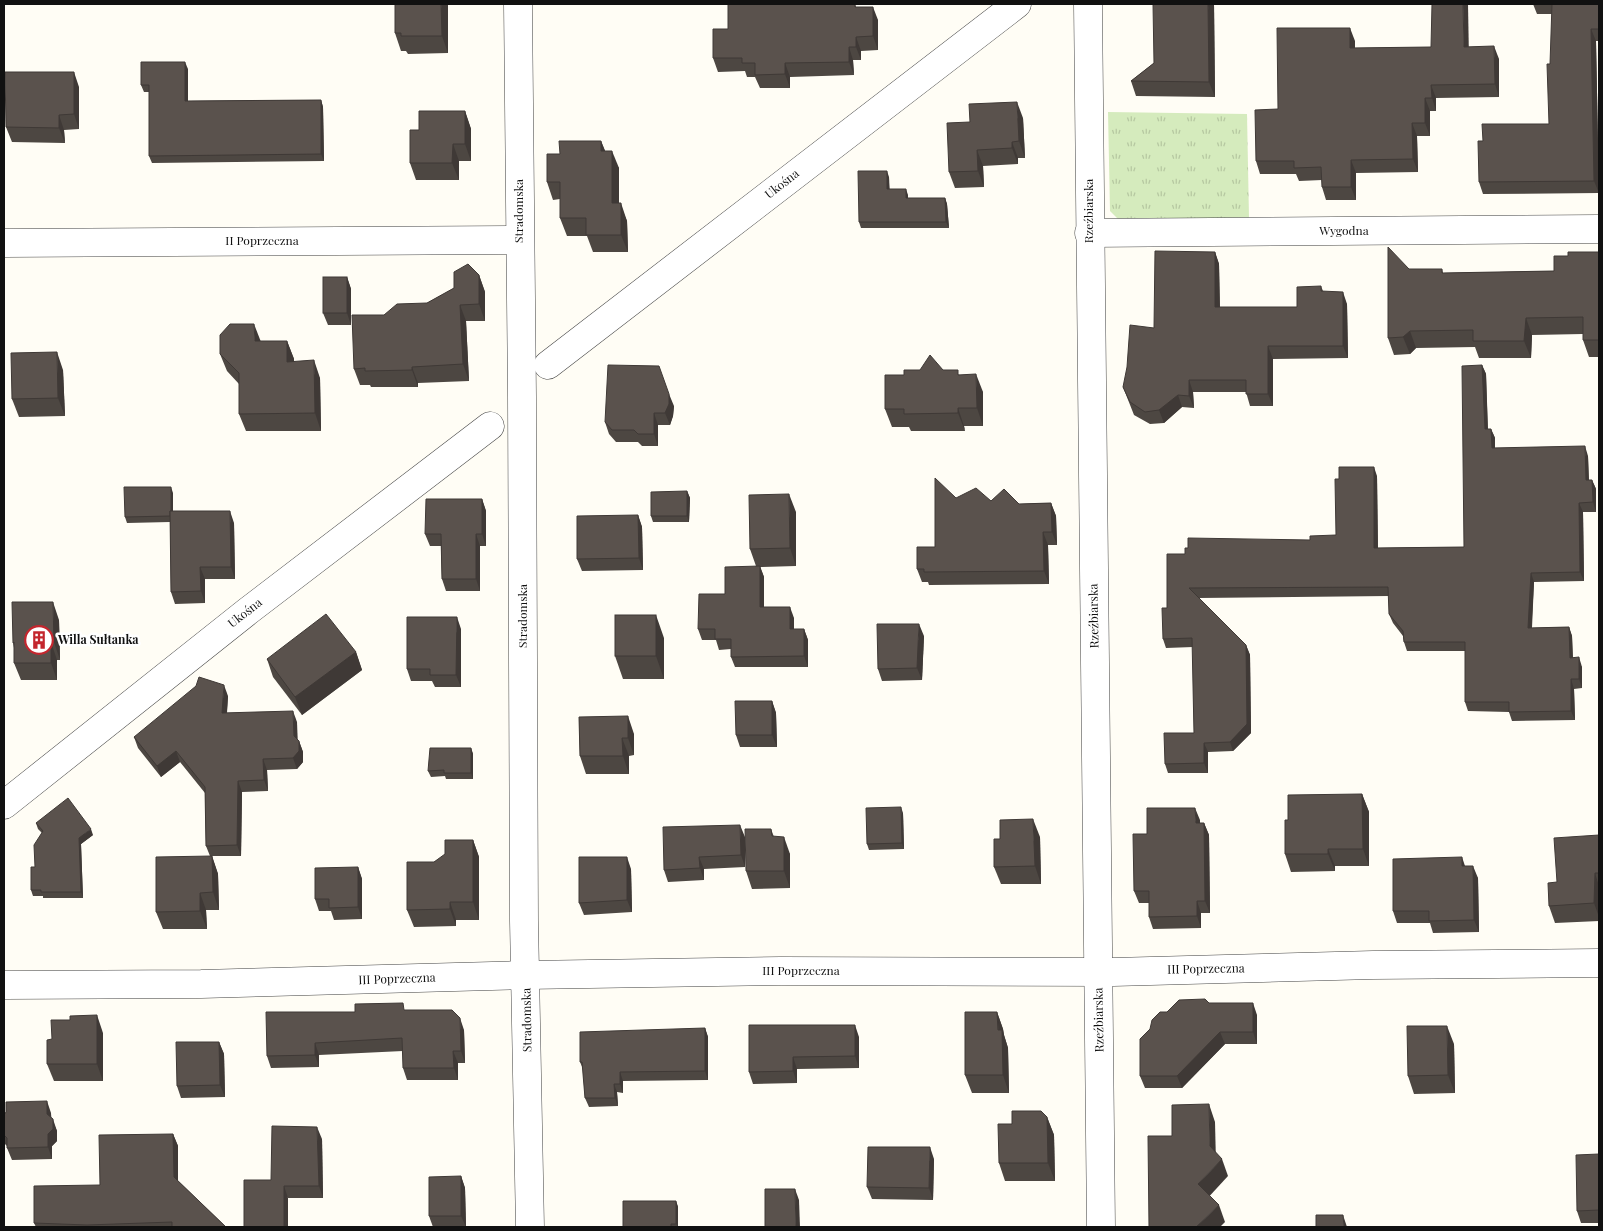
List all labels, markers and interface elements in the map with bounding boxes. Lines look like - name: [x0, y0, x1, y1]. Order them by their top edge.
- street label: Ukośna: [761, 165, 802, 202]
- street label: Stradomska: [510, 179, 526, 243]
- street label: Rzeźbiarska: [1080, 179, 1096, 243]
- street label: Wygodna: [1318, 222, 1369, 238]
- street label: II Poprzeczna: [225, 232, 299, 248]
- street label: Stradomska: [514, 584, 530, 648]
- street label: Rzeźbiarska: [1084, 584, 1102, 648]
- street label: Ukośna: [224, 594, 265, 631]
- building icon: Willa Sułtanka: [24, 625, 54, 655]
- place label: Willa Sułtanka: [57, 631, 139, 647]
- street label: III Poprzeczna: [1167, 959, 1245, 977]
- street label: III Poprzeczna: [762, 962, 840, 978]
- street label: III Poprzeczna: [358, 969, 436, 987]
- street label: Stradomska: [517, 988, 535, 1052]
- street label: Rzeźbiarska: [1089, 988, 1107, 1052]

